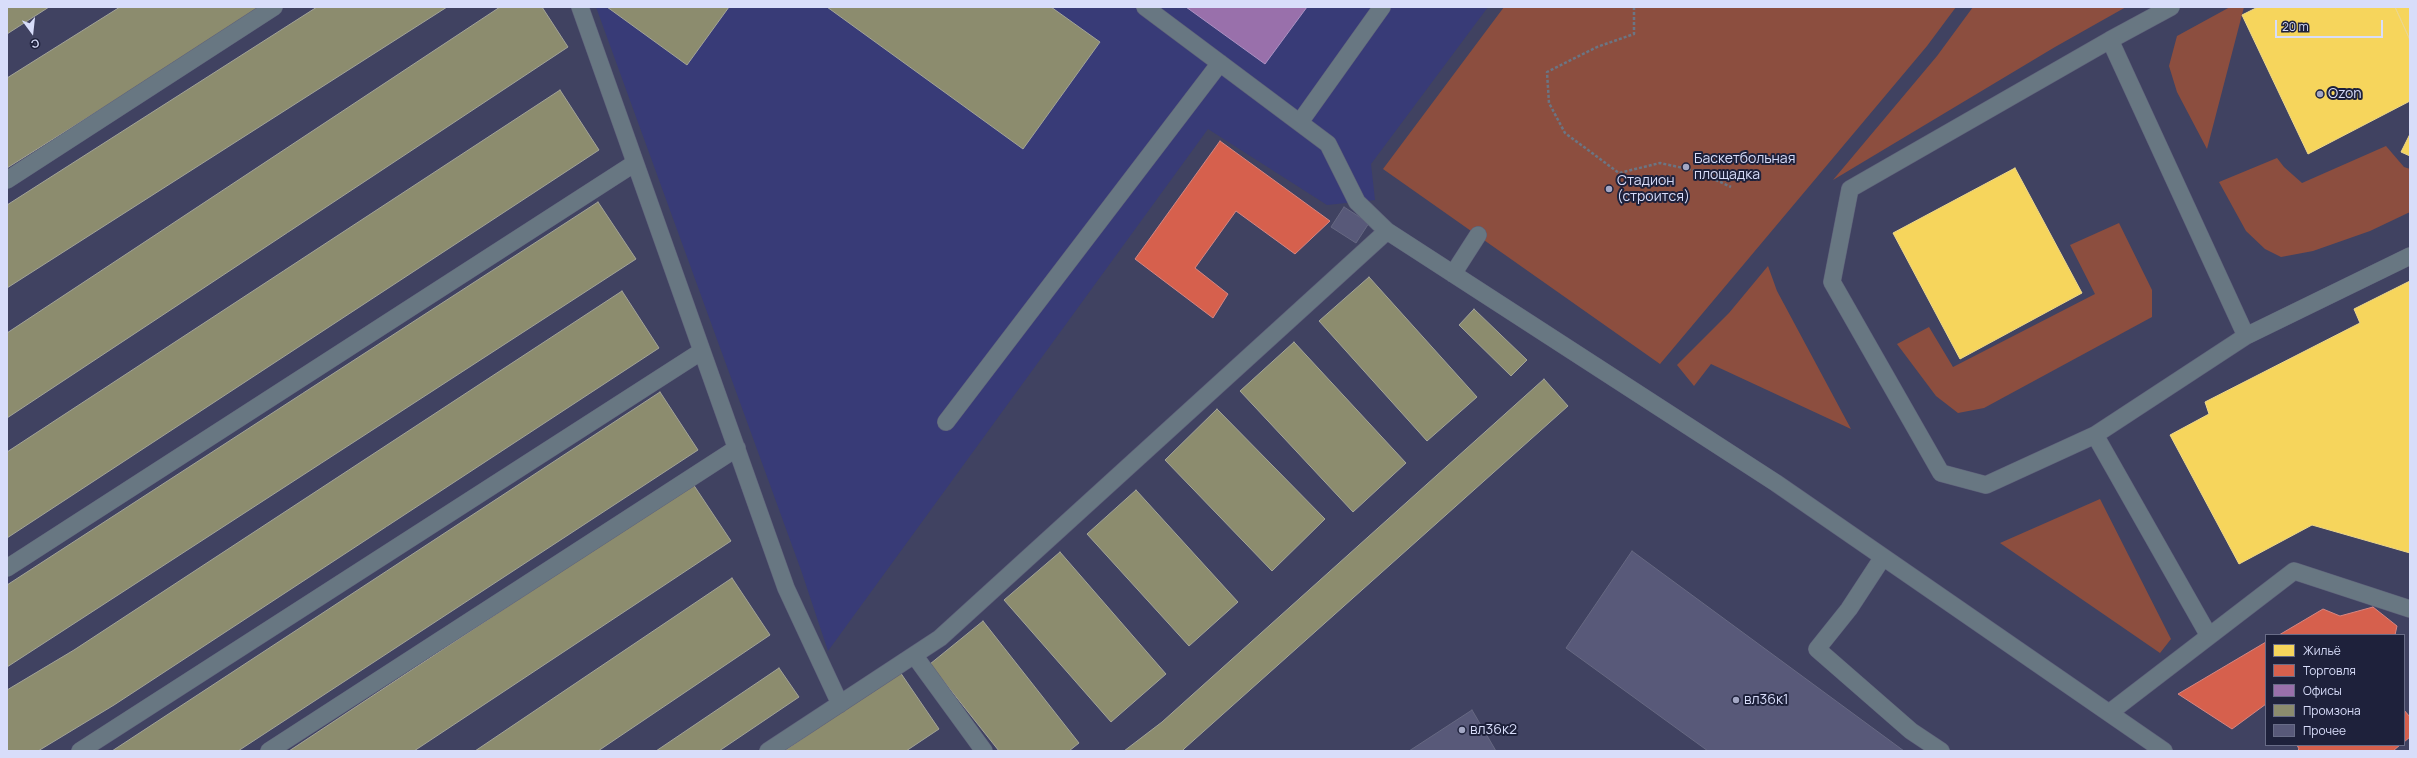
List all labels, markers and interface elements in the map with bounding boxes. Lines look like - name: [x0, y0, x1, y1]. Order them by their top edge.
- north arrow: [12, 12, 52, 52]
- scale bar: [2277, 12, 2385, 38]
- text: 20 m: [2282, 18, 2309, 35]
- text: С: [29, 36, 41, 52]
- place label: Ozon: [2328, 86, 2362, 102]
- marker: Ozon: [2315, 89, 2325, 99]
- place label: Баскетбольная площадка: [1694, 151, 1795, 184]
- marker: Баскетбольная площадка: [1681, 162, 1691, 172]
- place label: Стадион (строится): [1617, 173, 1690, 206]
- marker: Стадион (строится): [1604, 184, 1614, 194]
- legend: [2265, 634, 2405, 746]
- text: Жильё: [2303, 642, 2341, 659]
- text: Торговля: [2303, 662, 2356, 679]
- text: Офисы: [2303, 682, 2342, 699]
- place label: вл36к1: [1744, 692, 1788, 708]
- marker: вл36к1: [1731, 695, 1741, 705]
- text: Промзона: [2303, 702, 2361, 719]
- place label: вл36к2: [1470, 722, 1517, 738]
- text: Прочее: [2303, 722, 2346, 739]
- marker: вл36к2: [1457, 725, 1467, 735]

